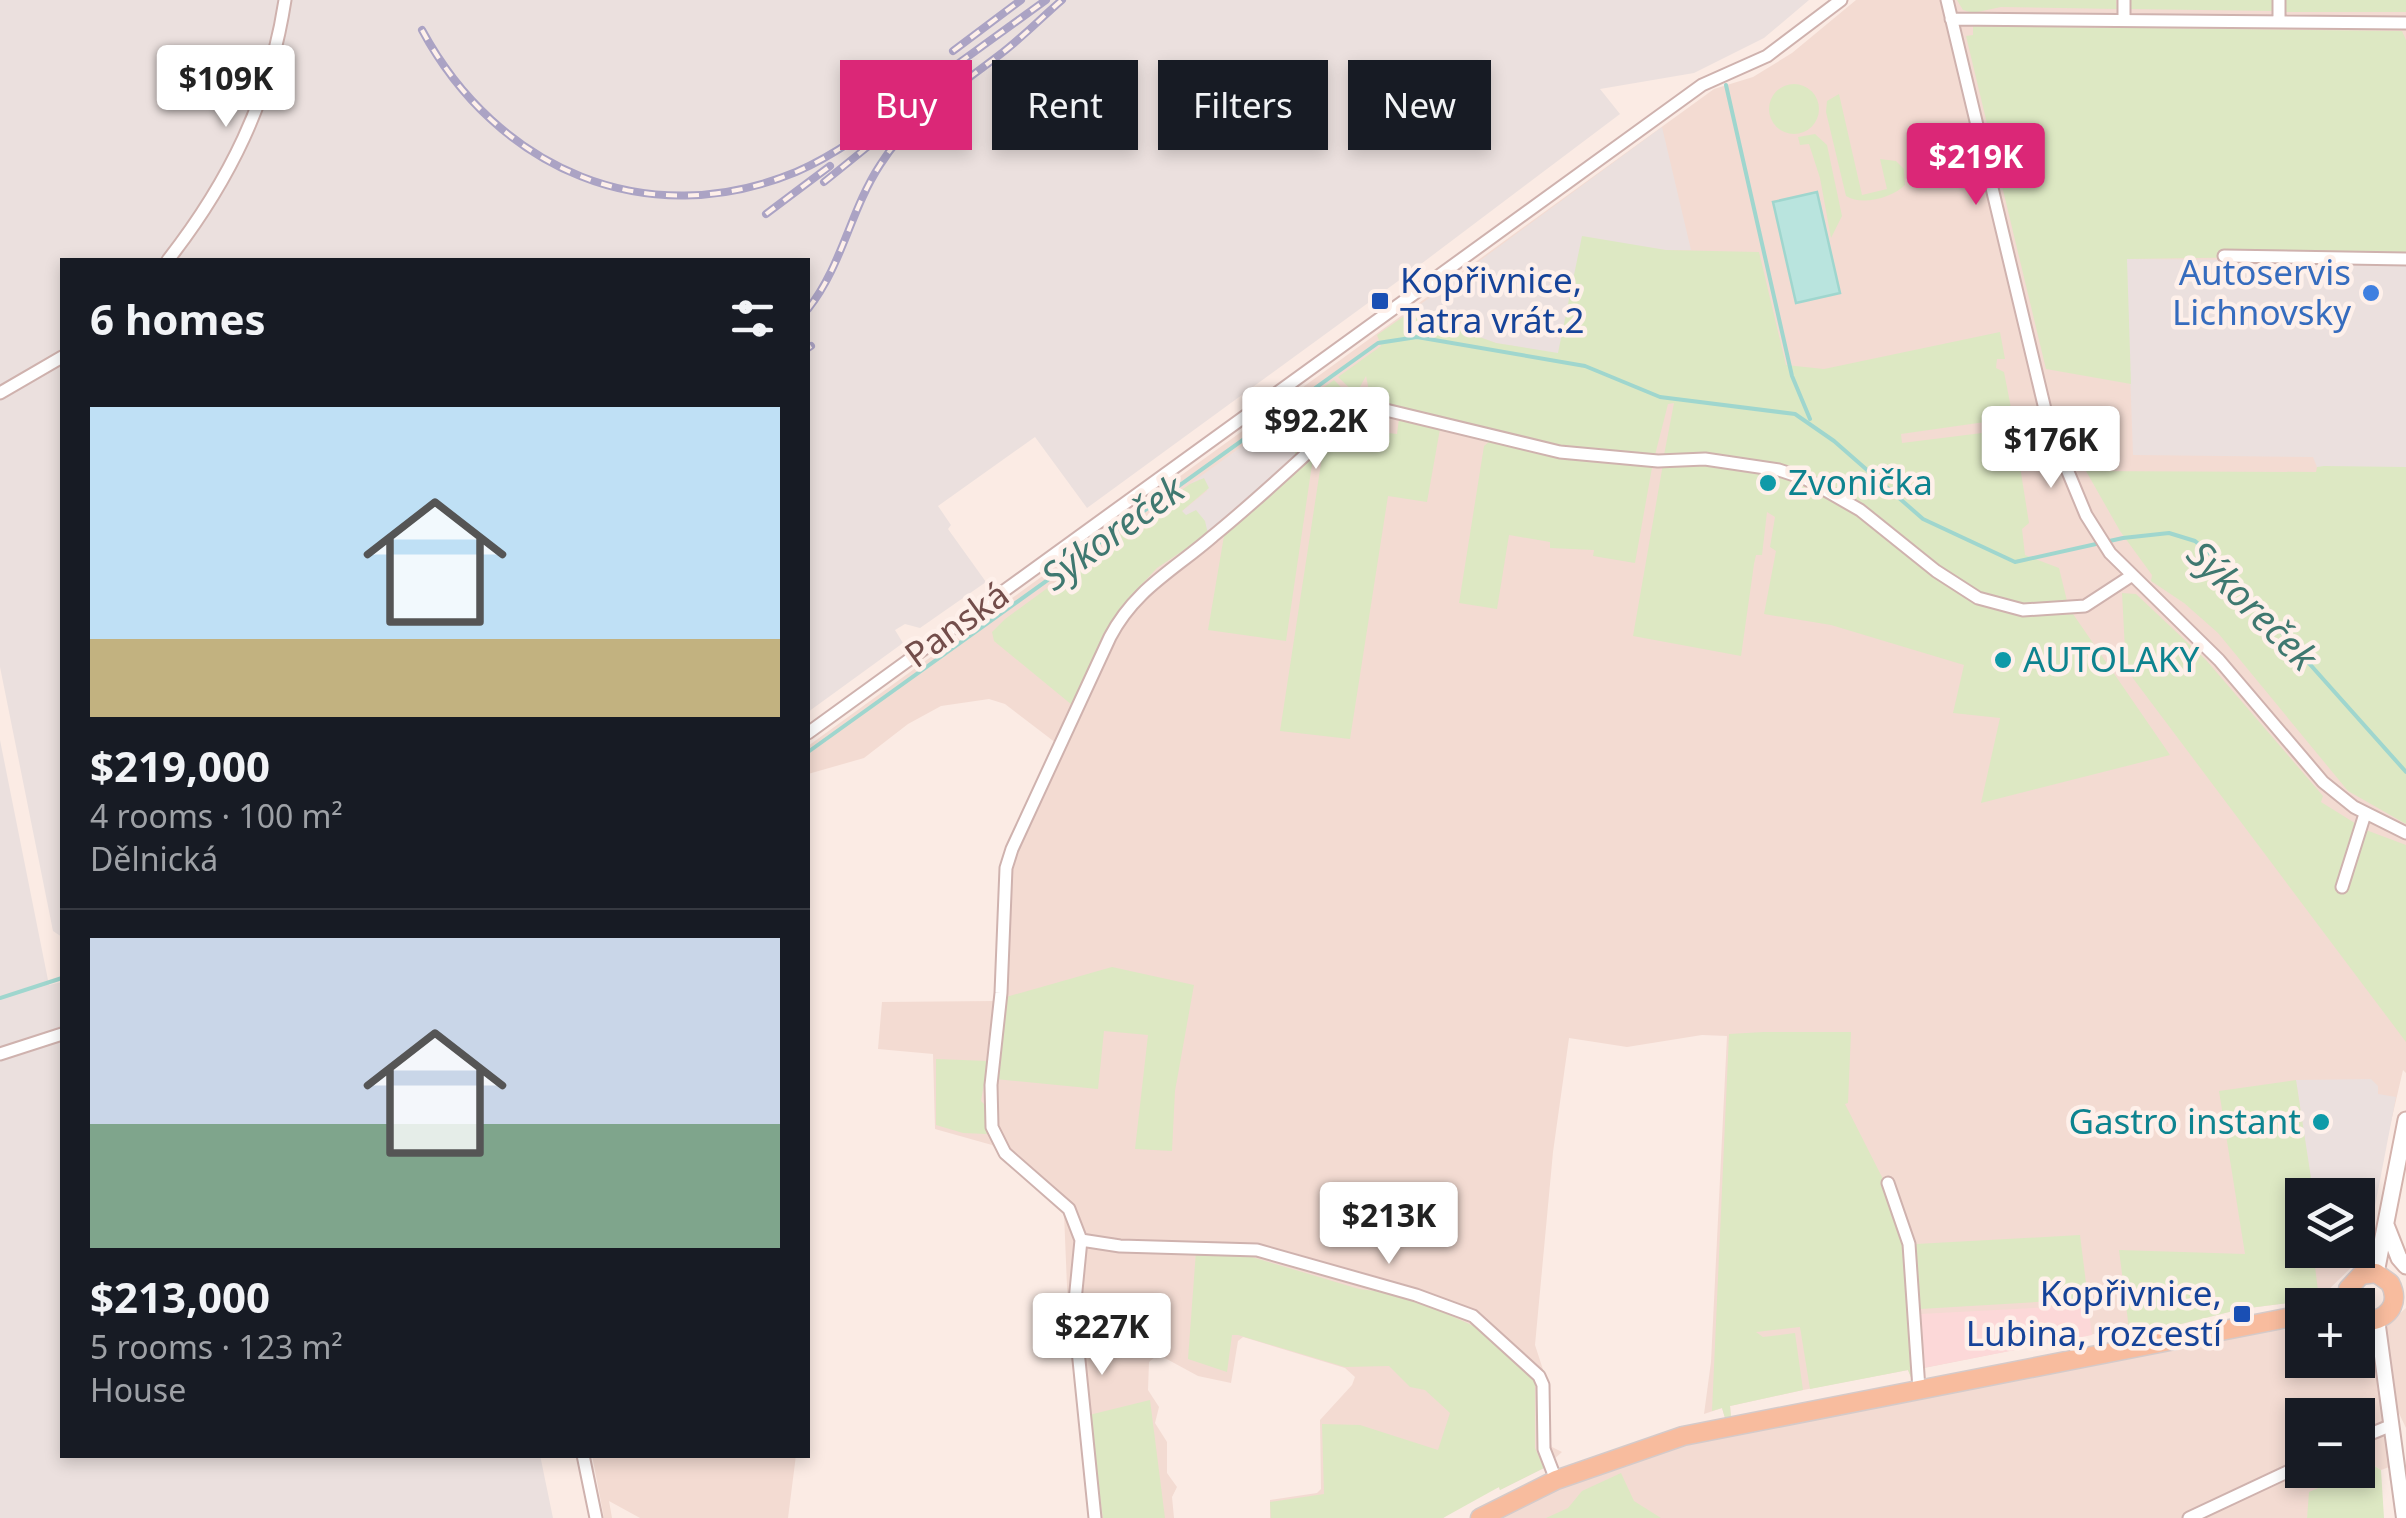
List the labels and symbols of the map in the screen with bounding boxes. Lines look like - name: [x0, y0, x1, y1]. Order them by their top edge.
- pin: $109K: [156, 45, 296, 130]
- pin: $219K: [1906, 123, 2046, 208]
- place label: Autoservis Lichnovsky: [2172, 248, 2351, 335]
- place label: Kopřivnice, Tatra vrát.2: [1400, 256, 1585, 343]
- marker: Autoservis Lichnovsky: [2360, 282, 2382, 304]
- marker: Kopřivnice, Tatra vrát.2: [1369, 290, 1391, 312]
- pin: $92.2K: [1235, 387, 1397, 472]
- pin: $176K: [1981, 406, 2121, 491]
- place label: Zvonička: [1788, 458, 1933, 505]
- water label: Sýkoreček: [1030, 461, 1195, 601]
- marker: Zvonička: [1757, 472, 1779, 494]
- water label: Sýkoreček: [2177, 528, 2331, 682]
- street label: Panská: [895, 570, 1017, 677]
- place label: AUTOLAKY: [2023, 635, 2199, 682]
- marker: AUTOLAKY: [1992, 649, 2014, 671]
- place label: Gastro instant: [2068, 1097, 2301, 1144]
- marker: Gastro instant: [2310, 1111, 2332, 1133]
- pin: $213K: [1319, 1182, 1459, 1267]
- place label: Kopřivnice, Lubina, rozcestí: [1966, 1269, 2223, 1356]
- pin: $227K: [1032, 1293, 1172, 1378]
- marker: Kopřivnice, Lubina, rozcestí: [2231, 1303, 2253, 1325]

